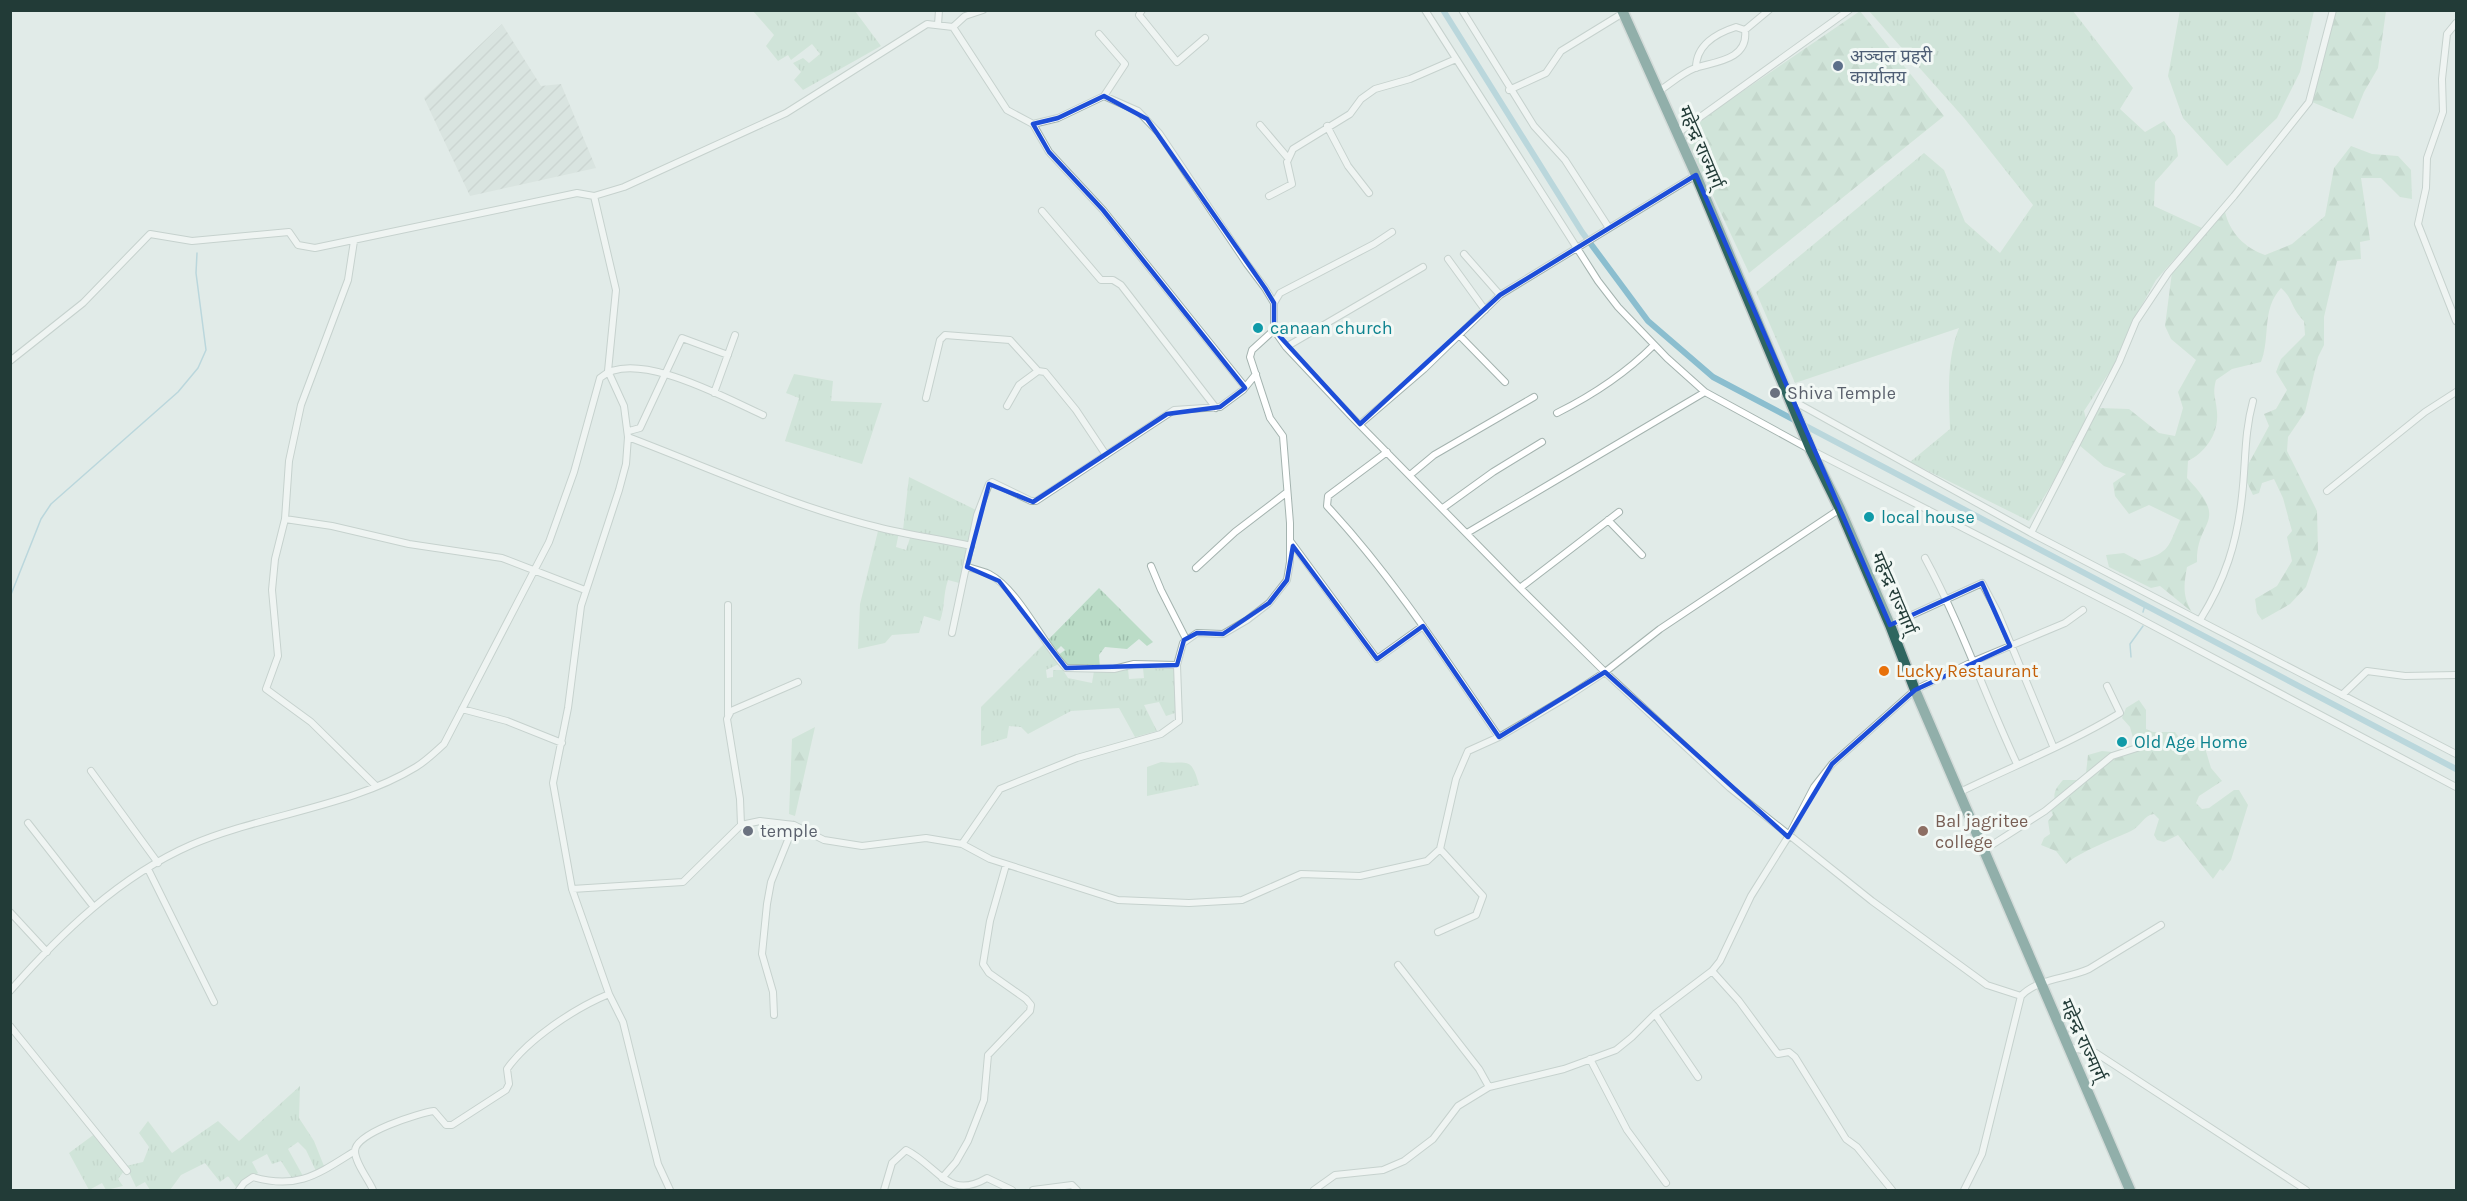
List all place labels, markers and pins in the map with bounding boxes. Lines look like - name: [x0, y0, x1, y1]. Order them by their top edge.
- place label: अञ्चल प्रहरी कार्यालय: [1850, 45, 1933, 88]
- marker: अञ्चल प्रहरी कार्यालय: [1831, 59, 1845, 73]
- place label: canaan church: [1270, 317, 1393, 339]
- marker: canaan church: [1251, 321, 1265, 335]
- place label: Shiva Temple: [1787, 382, 1896, 404]
- marker: Shiva Temple: [1768, 386, 1782, 400]
- place label: local house: [1881, 506, 1975, 528]
- marker: local house: [1862, 510, 1876, 524]
- place label: Lucky Restaurant: [1896, 660, 2039, 682]
- marker: Lucky Restaurant: [1877, 664, 1891, 678]
- place label: Old Age Home: [2134, 731, 2248, 753]
- marker: Old Age Home: [2115, 735, 2129, 749]
- place label: Bal jagritee college: [1935, 810, 2028, 853]
- place label: temple: [760, 820, 818, 842]
- marker: temple: [741, 824, 755, 838]
- marker: Bal jagritee college: [1916, 824, 1930, 838]

